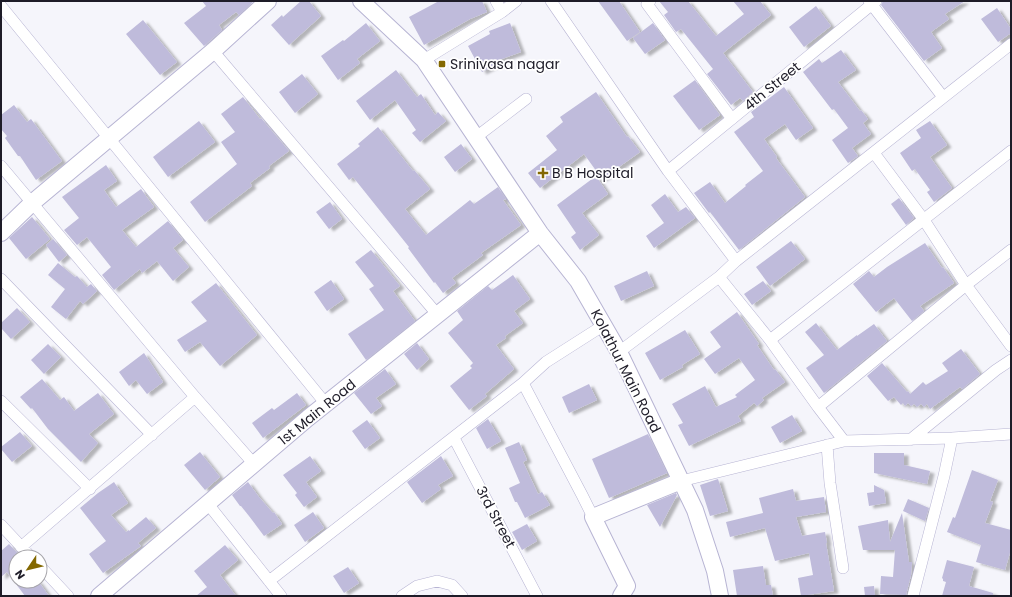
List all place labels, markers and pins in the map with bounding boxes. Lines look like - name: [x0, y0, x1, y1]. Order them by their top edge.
- place label: Srinivasa nagar: [450, 54, 560, 74]
- marker: Srinivasa nagar: [437, 59, 447, 69]
- place label: B B Hospital: [552, 163, 634, 183]
- marker: B B Hospital: [537, 167, 549, 179]

